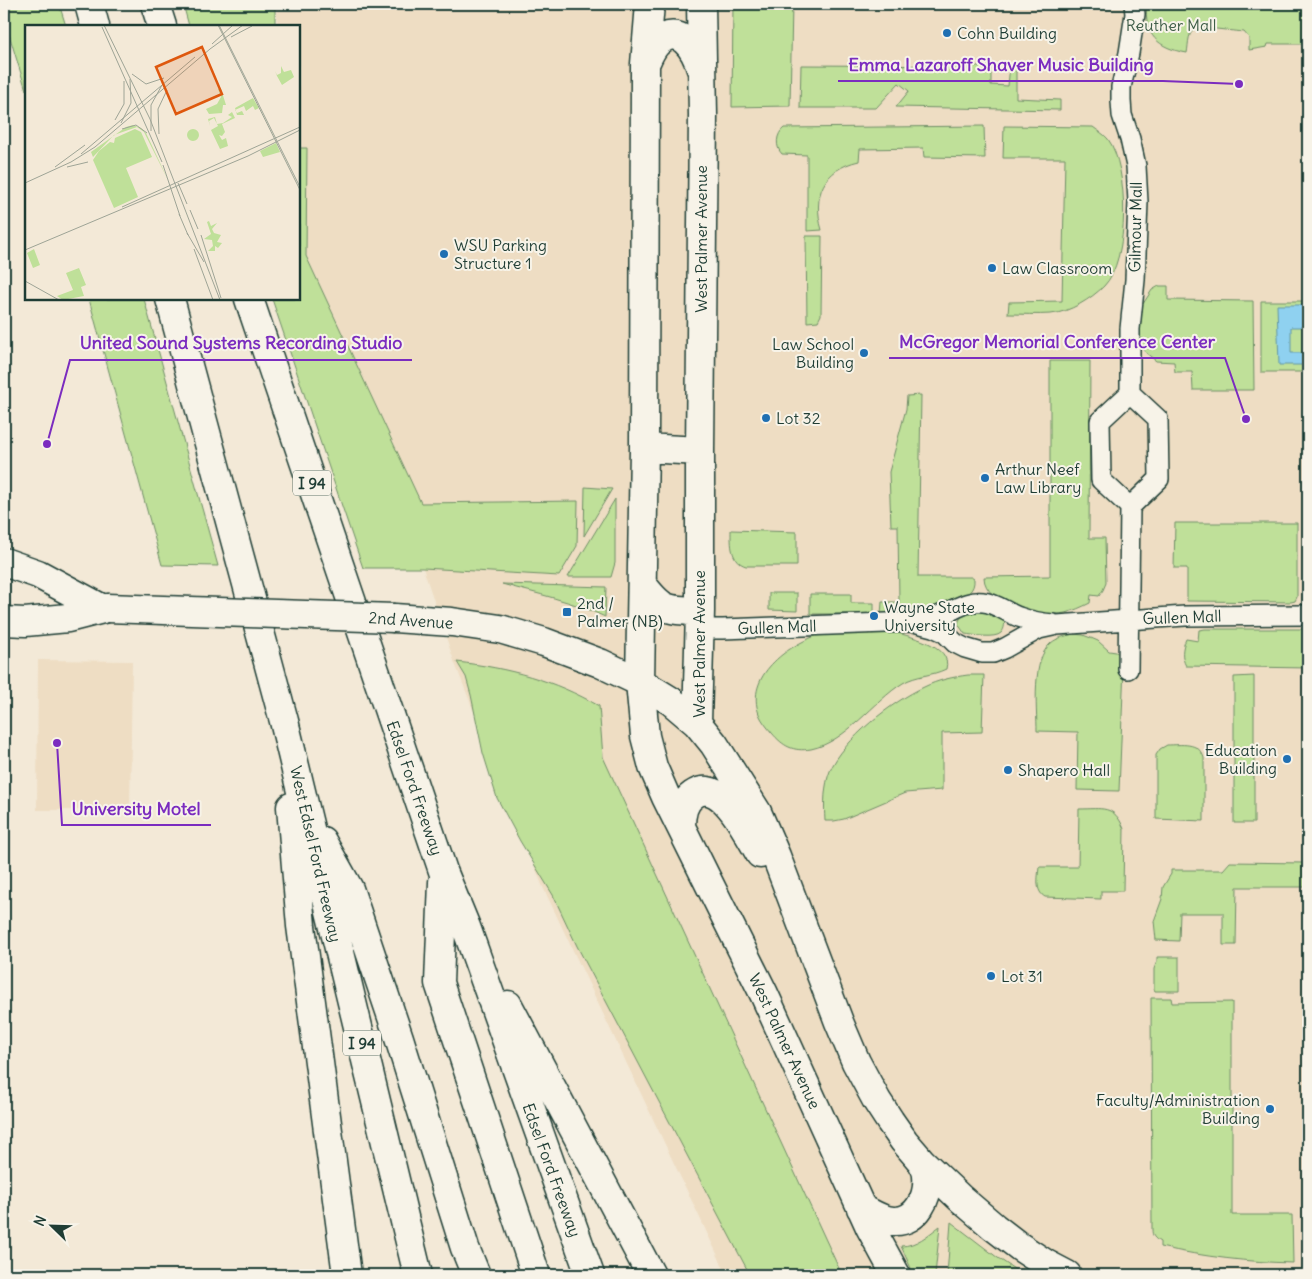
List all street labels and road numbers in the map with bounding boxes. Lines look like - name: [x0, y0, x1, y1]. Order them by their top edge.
- street label: West Palmer Avenue: [691, 165, 711, 313]
- street label: Gilmour Mall: [1124, 182, 1146, 272]
- road number: I 94: [293, 470, 331, 496]
- street label: West Palmer Avenue: [689, 570, 709, 718]
- street label: Gullen Mall: [1142, 606, 1222, 628]
- street label: 2nd Avenue: [368, 607, 454, 633]
- street label: Gullen Mall: [737, 616, 817, 638]
- street label: Edsel Ford Freeway: [383, 718, 447, 858]
- street label: West Edsel Ford Freeway: [286, 764, 346, 944]
- street label: West Palmer Avenue: [745, 970, 825, 1112]
- road number: I 94: [343, 1030, 381, 1056]
- street label: Edsel Ford Freeway: [518, 1100, 586, 1240]

